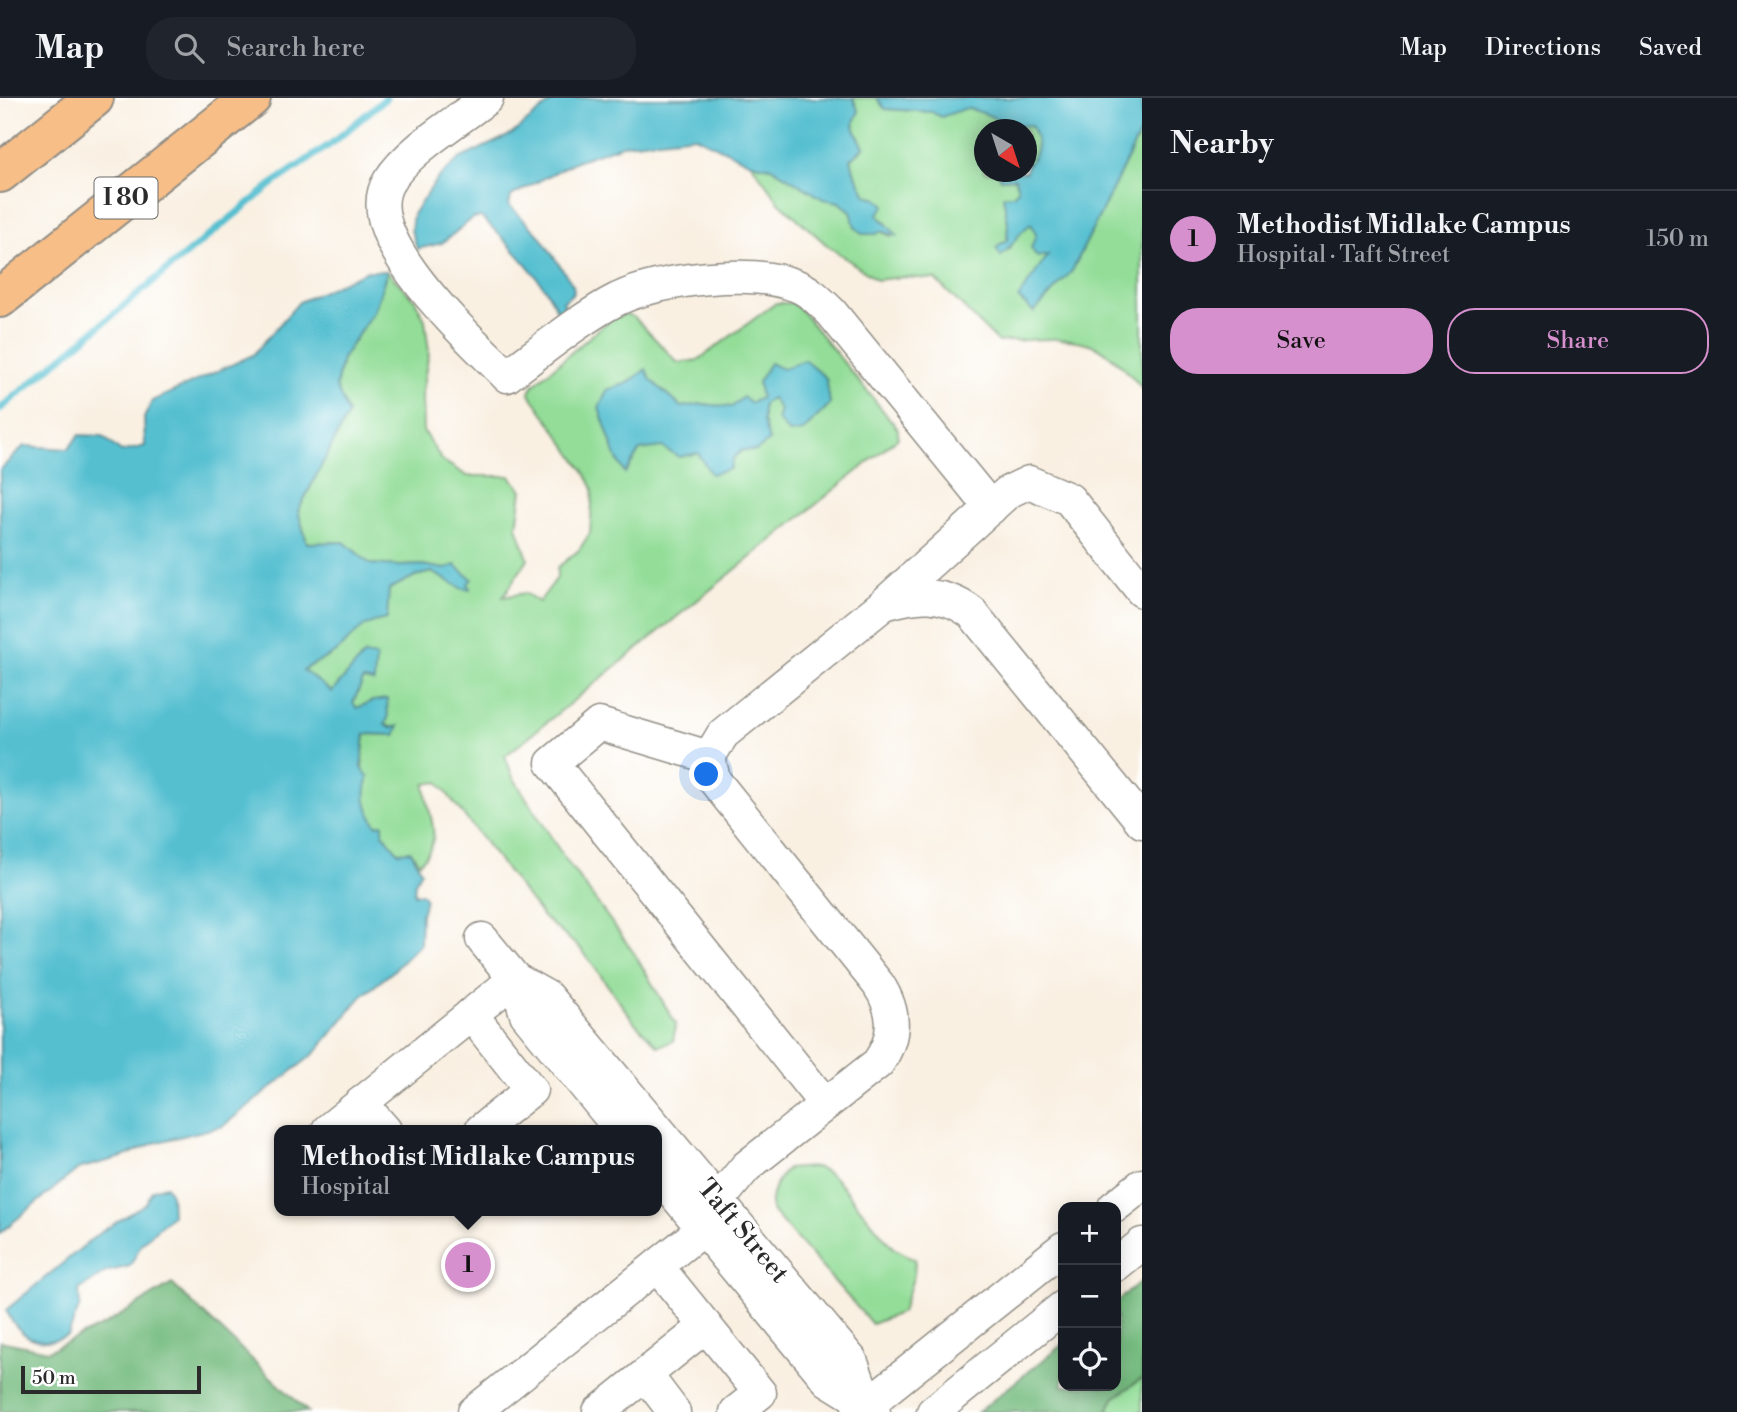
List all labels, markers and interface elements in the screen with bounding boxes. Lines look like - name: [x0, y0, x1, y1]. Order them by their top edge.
- search box: [146, 17, 636, 80]
- text: Map: [35, 28, 104, 69]
- icon: search: [170, 29, 208, 67]
- text: Search here: [226, 32, 365, 64]
- text: Map: [1400, 33, 1447, 63]
- text: Directions: [1485, 33, 1601, 63]
- text: Saved: [1639, 33, 1702, 63]
- north arrow: [974, 119, 1037, 182]
- text: Nearby: [1170, 125, 1274, 163]
- road number: I 80: [94, 178, 158, 218]
- text: Methodist Midlake Campus: [1237, 209, 1571, 241]
- text: 1: [1187, 225, 1199, 253]
- text: 150 m: [1646, 225, 1709, 253]
- text: Hospital · Taft Street: [1237, 241, 1450, 269]
- button: Save: [1170, 308, 1433, 374]
- button: Share: [1447, 308, 1709, 374]
- your location: [689, 757, 723, 791]
- popup: [274, 1125, 662, 1216]
- text: Methodist Midlake Campus: [301, 1141, 635, 1173]
- text: Hospital: [301, 1173, 390, 1201]
- street label: Taft Street: [690, 1173, 796, 1289]
- map controls: [1058, 1202, 1121, 1391]
- button: +: [1058, 1202, 1121, 1265]
- pin: 1: [445, 1239, 491, 1291]
- button: −: [1058, 1265, 1121, 1328]
- button: locate: [1058, 1328, 1121, 1391]
- scale bar: [21, 1363, 201, 1395]
- text: 50 m: [32, 1366, 76, 1390]

